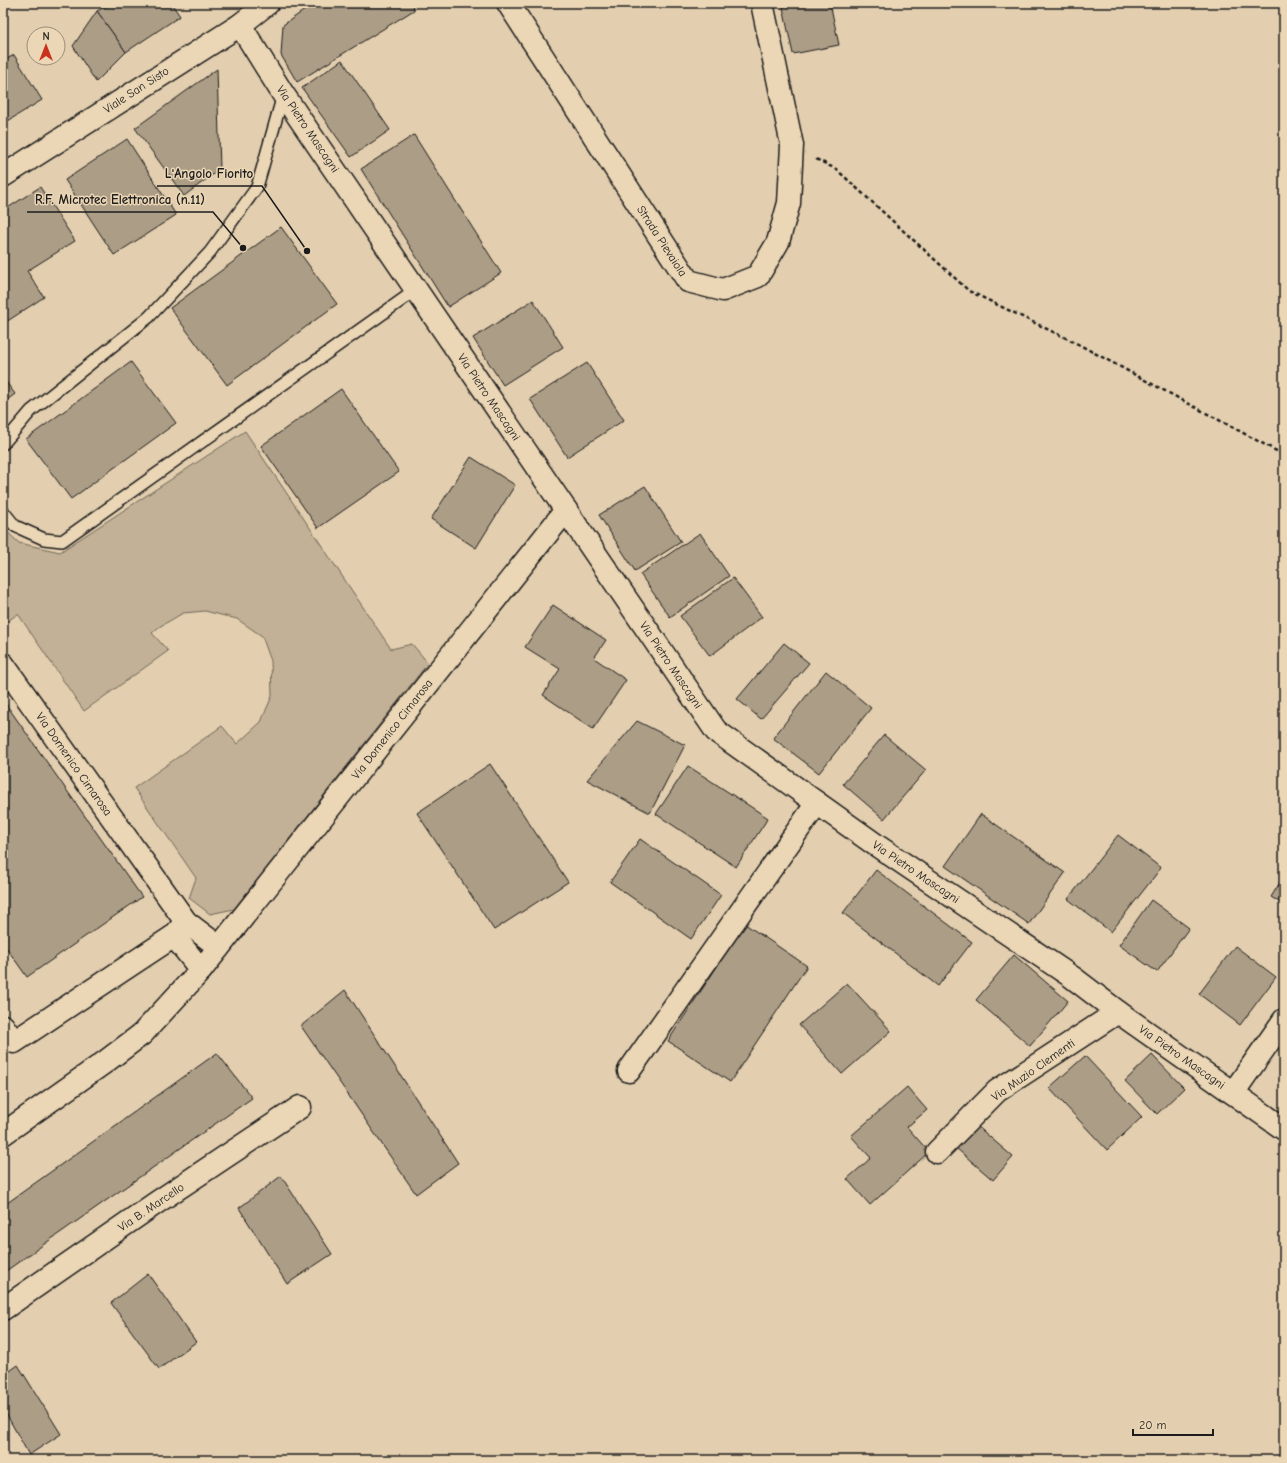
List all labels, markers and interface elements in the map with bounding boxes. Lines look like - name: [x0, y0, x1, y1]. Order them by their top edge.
- north arrow: [26, 26, 66, 66]
- text: N: [42, 30, 50, 43]
- street label: Viale San Sisto: [101, 64, 171, 116]
- street label: Via Pietro Mascagni: [274, 83, 342, 175]
- callout: L'Angolo Fiorito: [157, 161, 262, 186]
- text: L'Angolo Fiorito: [165, 166, 253, 181]
- callout: R.F. Microtec Elettronica (n.11): [27, 187, 213, 212]
- text: R.F. Microtec Elettronica (n.11): [35, 192, 205, 207]
- street label: Strada Pievaiola: [634, 203, 690, 279]
- street label: Via Pietro Mascagni: [455, 351, 523, 443]
- street label: Via Pietro Mascagni: [637, 619, 705, 711]
- street label: Via Domenico Cimarosa: [349, 676, 435, 782]
- street label: Via Domenico Cimarosa: [33, 710, 115, 818]
- street label: Via Pietro Mascagni: [870, 838, 962, 906]
- street label: Via Pietro Mascagni: [1136, 1022, 1228, 1092]
- street label: Via Muzio Clementi: [989, 1036, 1077, 1104]
- street label: Via B. Marcello: [115, 1180, 187, 1234]
- scale bar: [1133, 1411, 1213, 1437]
- text: 20 m: [1139, 1418, 1167, 1432]

